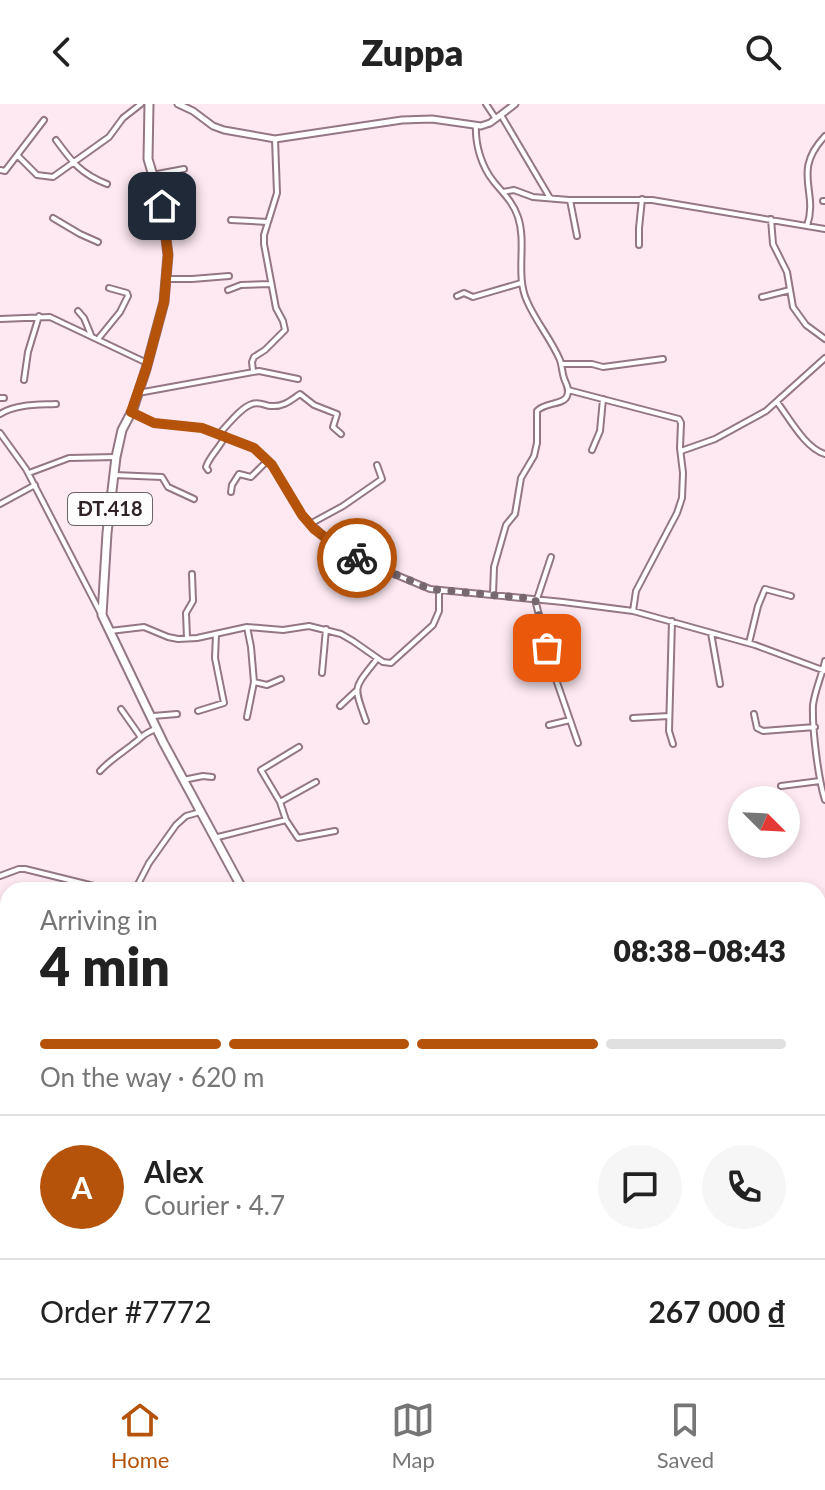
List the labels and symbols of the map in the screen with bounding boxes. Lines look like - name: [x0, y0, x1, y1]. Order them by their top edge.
- pin: [128, 172, 196, 240]
- road number: ĐT.418: [68, 493, 152, 525]
- courier: [317, 518, 397, 598]
- pin: [513, 614, 581, 682]
- north arrow: [728, 786, 800, 858]

